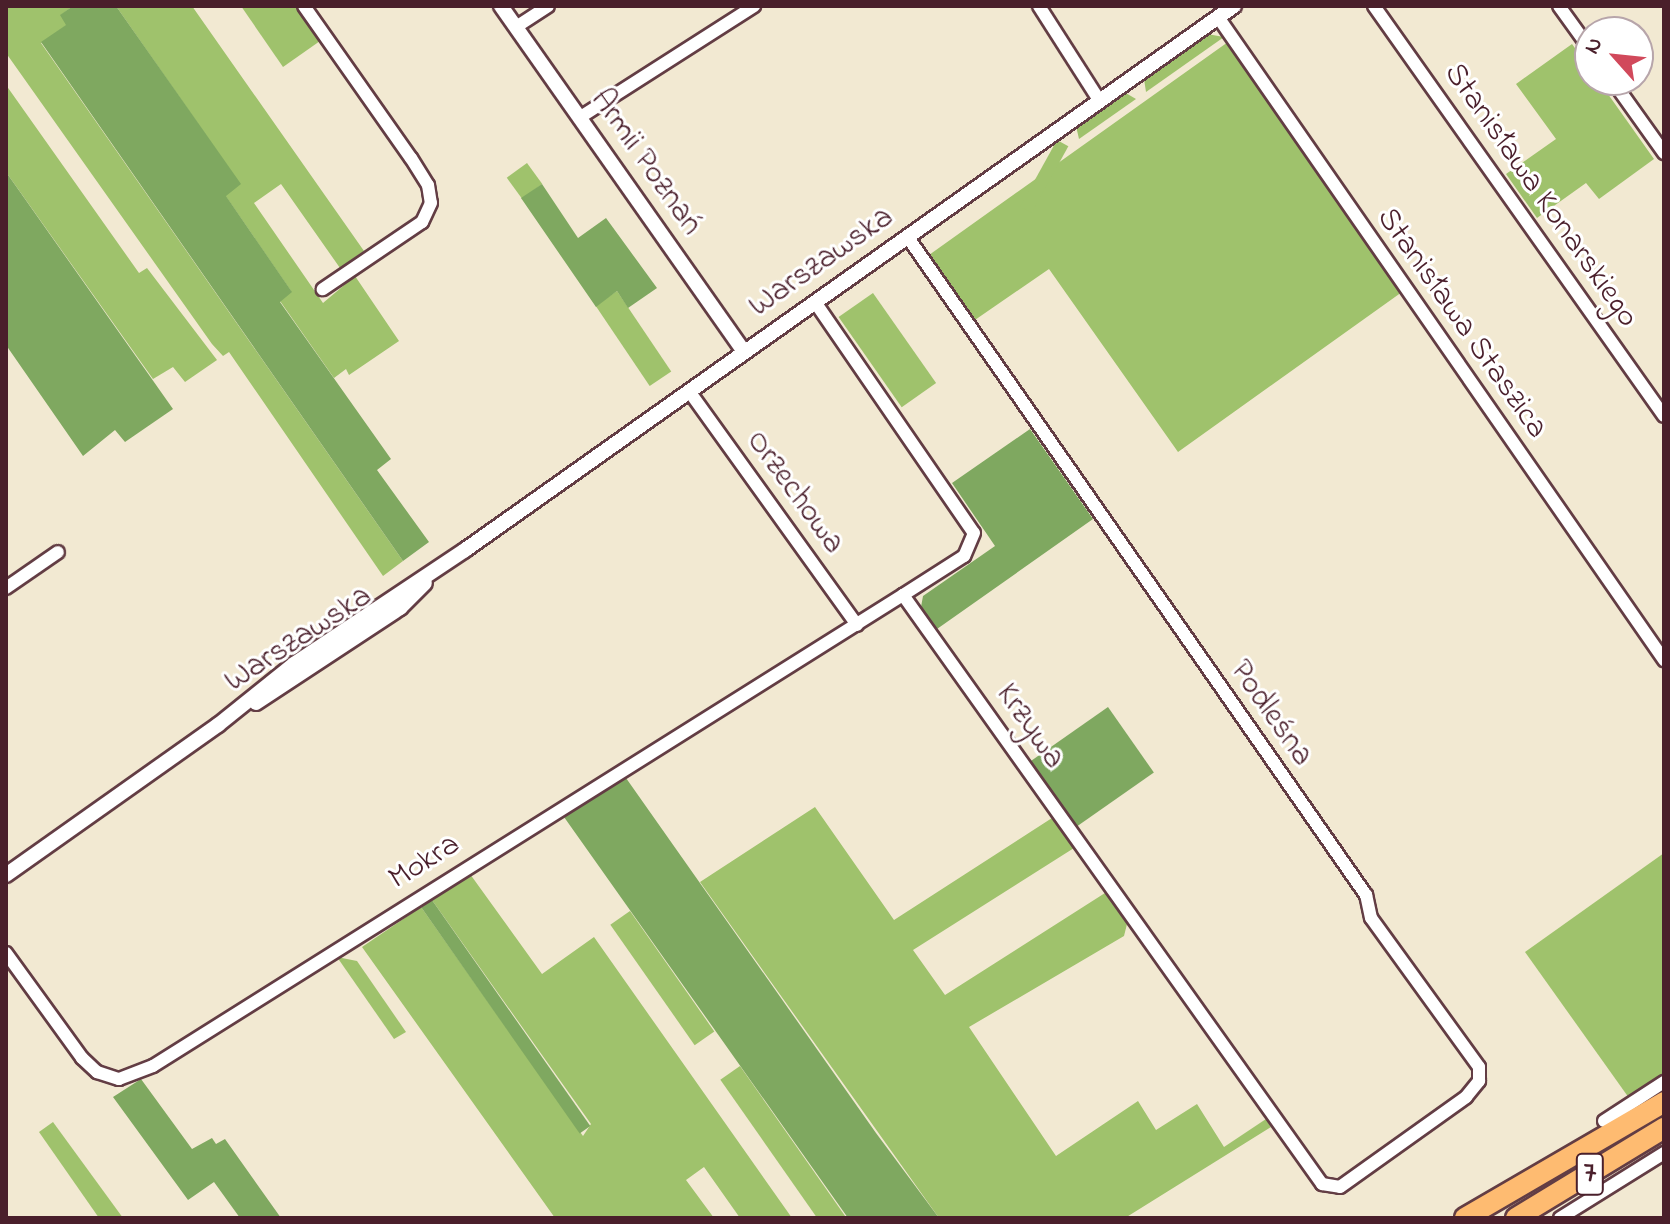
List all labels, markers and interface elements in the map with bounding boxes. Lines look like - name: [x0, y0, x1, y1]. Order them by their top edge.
- north arrow: [1574, 16, 1654, 96]
- text: N: [1577, 32, 1612, 60]
- street label: Stanisława Konarskiego: [1434, 56, 1646, 336]
- street label: Armii Poznań: [581, 83, 709, 243]
- street label: Warszawska: [742, 199, 902, 327]
- street label: Stanisława Staszica: [1367, 201, 1555, 447]
- street label: Orzechowa: [736, 424, 852, 562]
- street label: Warszawska: [218, 578, 380, 702]
- street label: Podleśna: [1220, 654, 1320, 774]
- street label: Krzywa: [986, 677, 1072, 777]
- street label: Mokra: [382, 826, 468, 900]
- road number: 7: [1574, 1148, 1606, 1200]

